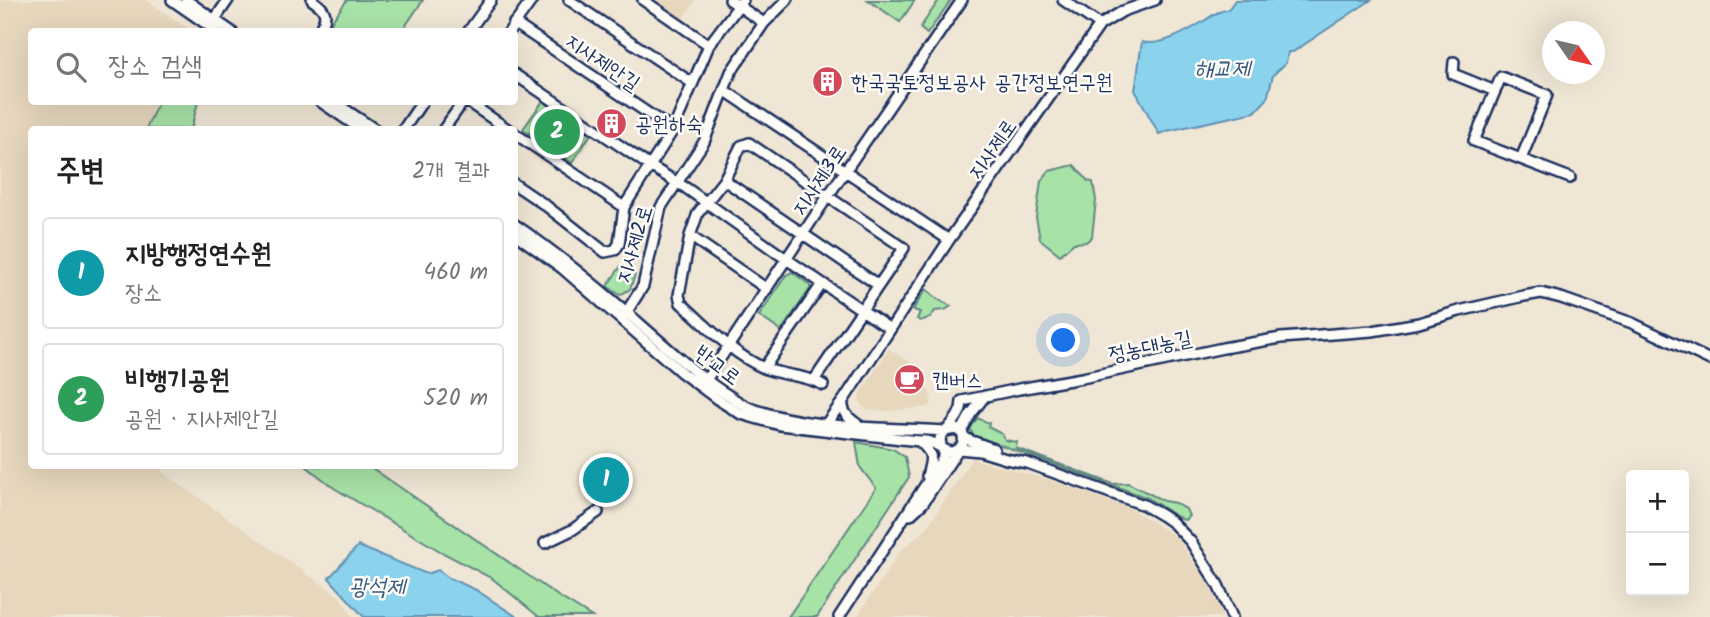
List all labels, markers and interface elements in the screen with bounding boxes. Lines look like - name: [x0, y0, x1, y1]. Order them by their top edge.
- north arrow: [1542, 21, 1605, 84]
- street label: 지사제안길: [558, 26, 646, 101]
- search box: [28, 28, 518, 105]
- text: 장소 검색: [108, 46, 202, 88]
- icon: search: [52, 48, 90, 86]
- water label: 해교제: [1194, 52, 1253, 88]
- building icon: 한국국토정보공사 공간정보연구원: [811, 65, 845, 99]
- place label: 한국국토정보공사 공간정보연구원: [851, 67, 1113, 100]
- pin: 2: [534, 106, 580, 158]
- building icon: 공원하숙: [595, 107, 629, 141]
- place label: 공원하숙: [635, 109, 703, 142]
- street label: 지사제로: [960, 113, 1026, 187]
- street label: 지사제3로: [784, 139, 856, 223]
- text: 주변: [56, 148, 104, 196]
- text: 2개 결과: [412, 154, 490, 190]
- street label: 지사제2로: [608, 201, 663, 287]
- text: 지방행정연수원: [125, 234, 271, 276]
- text: 1: [78, 255, 84, 291]
- text: 460 m: [424, 255, 488, 291]
- text: 장소: [125, 276, 162, 312]
- your location: [1046, 323, 1080, 357]
- street label: 정농대농길: [1106, 323, 1195, 372]
- street label: 반교로: [687, 338, 747, 395]
- text: 비행기공원: [125, 360, 230, 402]
- cafe icon: 캔버스: [892, 363, 926, 397]
- place label: 캔버스: [932, 365, 983, 398]
- text: 2: [74, 381, 88, 417]
- text: 520 m: [423, 381, 488, 417]
- text: 공원 · 지사제안길: [125, 402, 278, 438]
- pin: 1: [583, 454, 629, 506]
- map controls: [1626, 470, 1689, 596]
- button: +: [1626, 470, 1689, 533]
- button: −: [1626, 533, 1689, 596]
- water label: 광석제: [349, 570, 408, 606]

